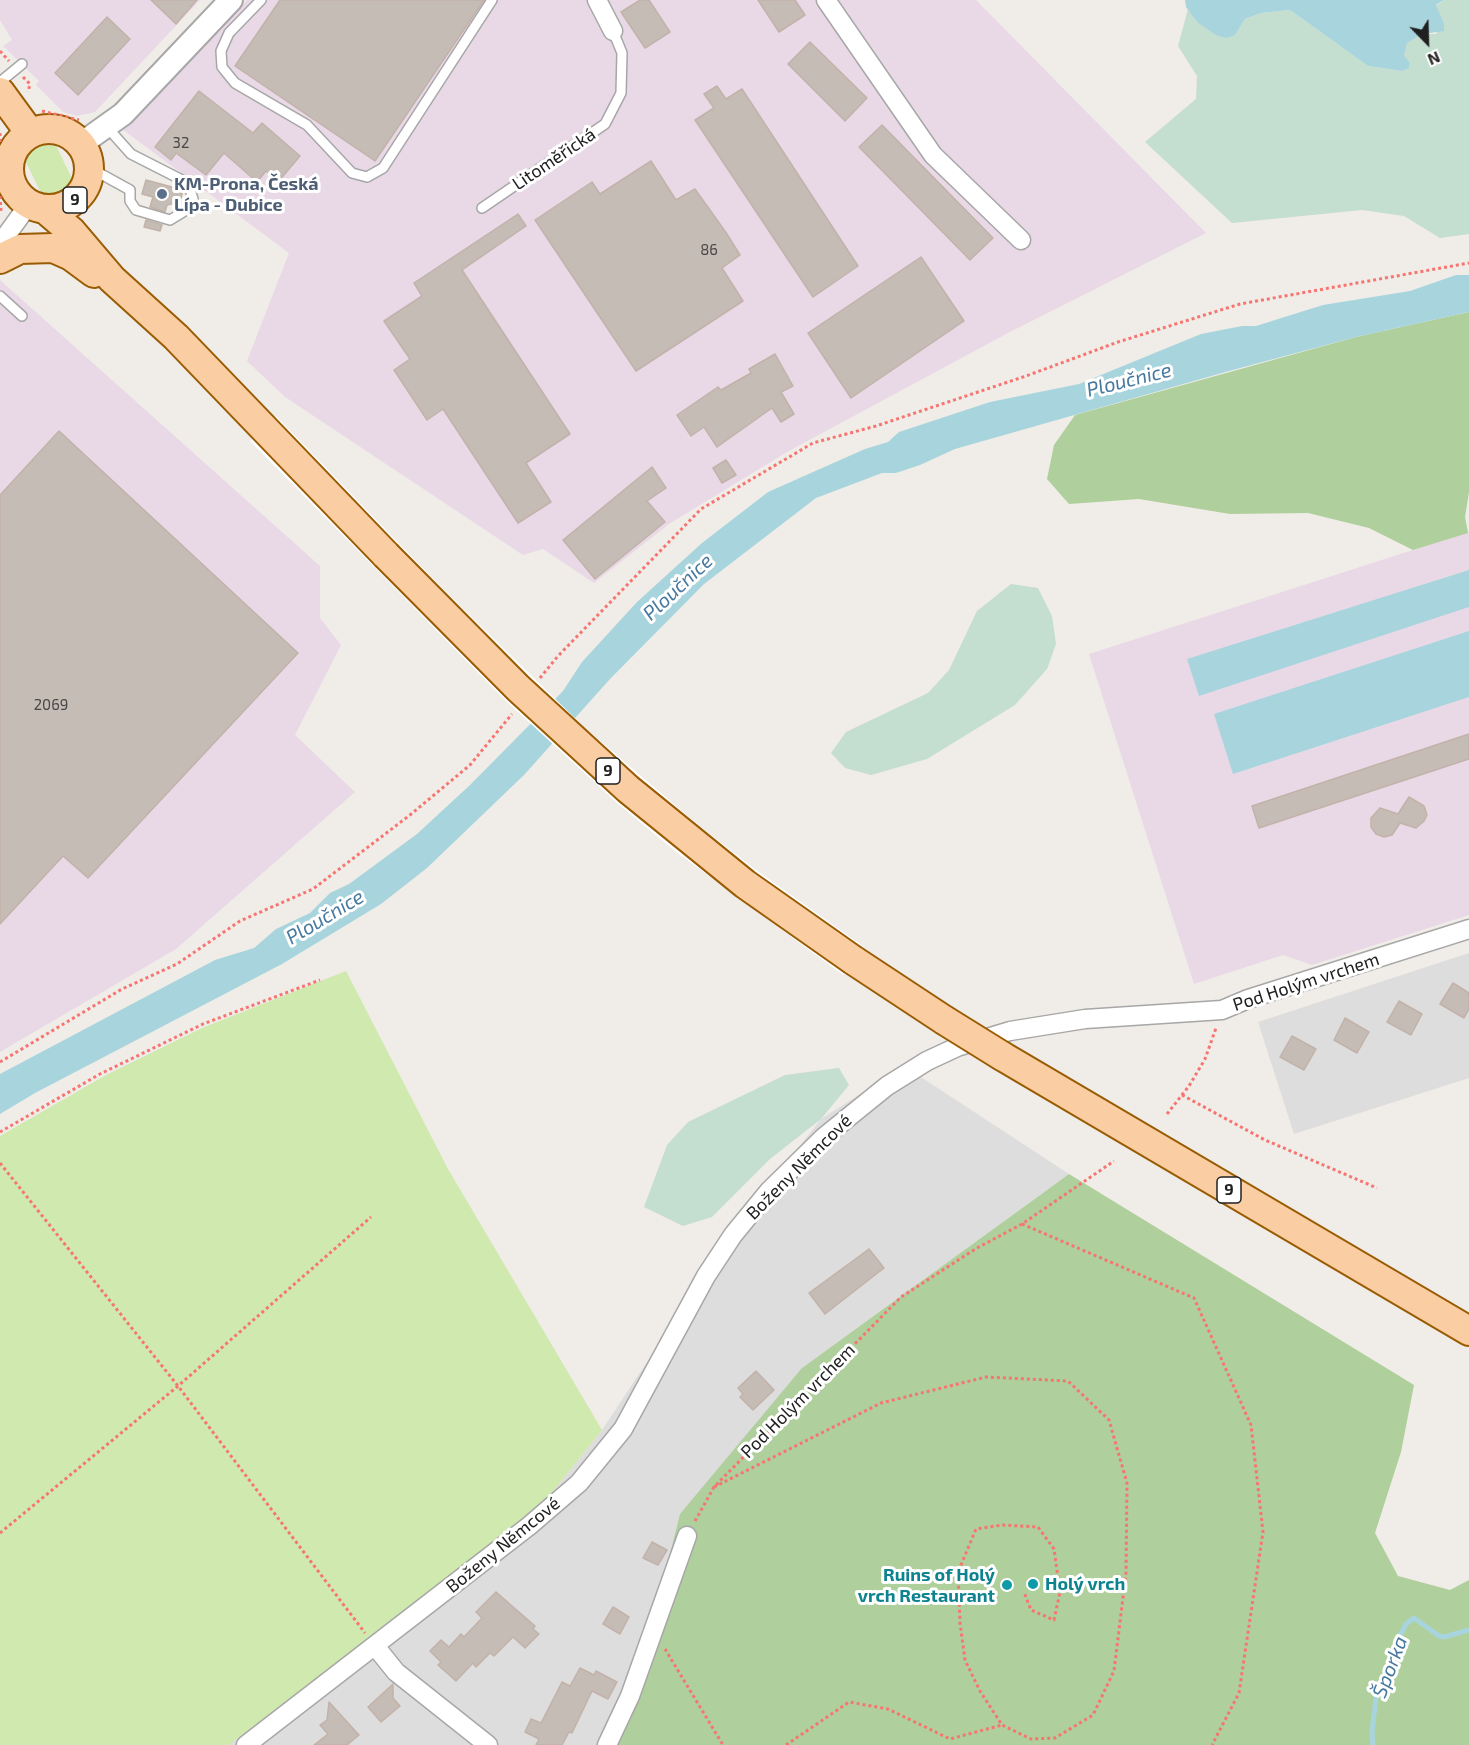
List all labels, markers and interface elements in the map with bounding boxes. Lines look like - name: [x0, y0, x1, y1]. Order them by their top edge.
- north arrow: [1397, 12, 1457, 72]
- text: N: [1425, 48, 1443, 70]
- street label: Litoměřická: [508, 123, 600, 195]
- house number: 32: [173, 134, 189, 152]
- place label: KM-Prona, Česká Lípa - Dubice: [174, 173, 319, 216]
- road number: 9: [63, 187, 87, 213]
- marker: KM-Prona, Česká Lípa - Dubice: [155, 187, 169, 201]
- house number: 86: [700, 241, 718, 259]
- water label: Ploučnice: [1084, 358, 1174, 402]
- water label: Ploučnice: [638, 549, 718, 625]
- house number: 2069: [34, 696, 68, 714]
- road number: 9: [596, 758, 620, 784]
- water label: Ploučnice: [282, 884, 368, 950]
- street label: Pod Holým vrchem: [1230, 948, 1382, 1016]
- street label: Boženy Němcové: [742, 1110, 856, 1224]
- road number: 9: [1217, 1177, 1241, 1203]
- street label: Pod Holým vrchem: [736, 1339, 860, 1463]
- street label: Boženy Němcové: [442, 1492, 564, 1598]
- place label: Ruins of Holý vrch Restaurant: [858, 1564, 995, 1606]
- place label: Holý vrch: [1045, 1573, 1125, 1595]
- marker: Holý vrch: [1026, 1577, 1040, 1591]
- marker: Ruins of Holý vrch Restaurant: [1000, 1578, 1014, 1592]
- water label: Šporka: [1367, 1633, 1413, 1701]

